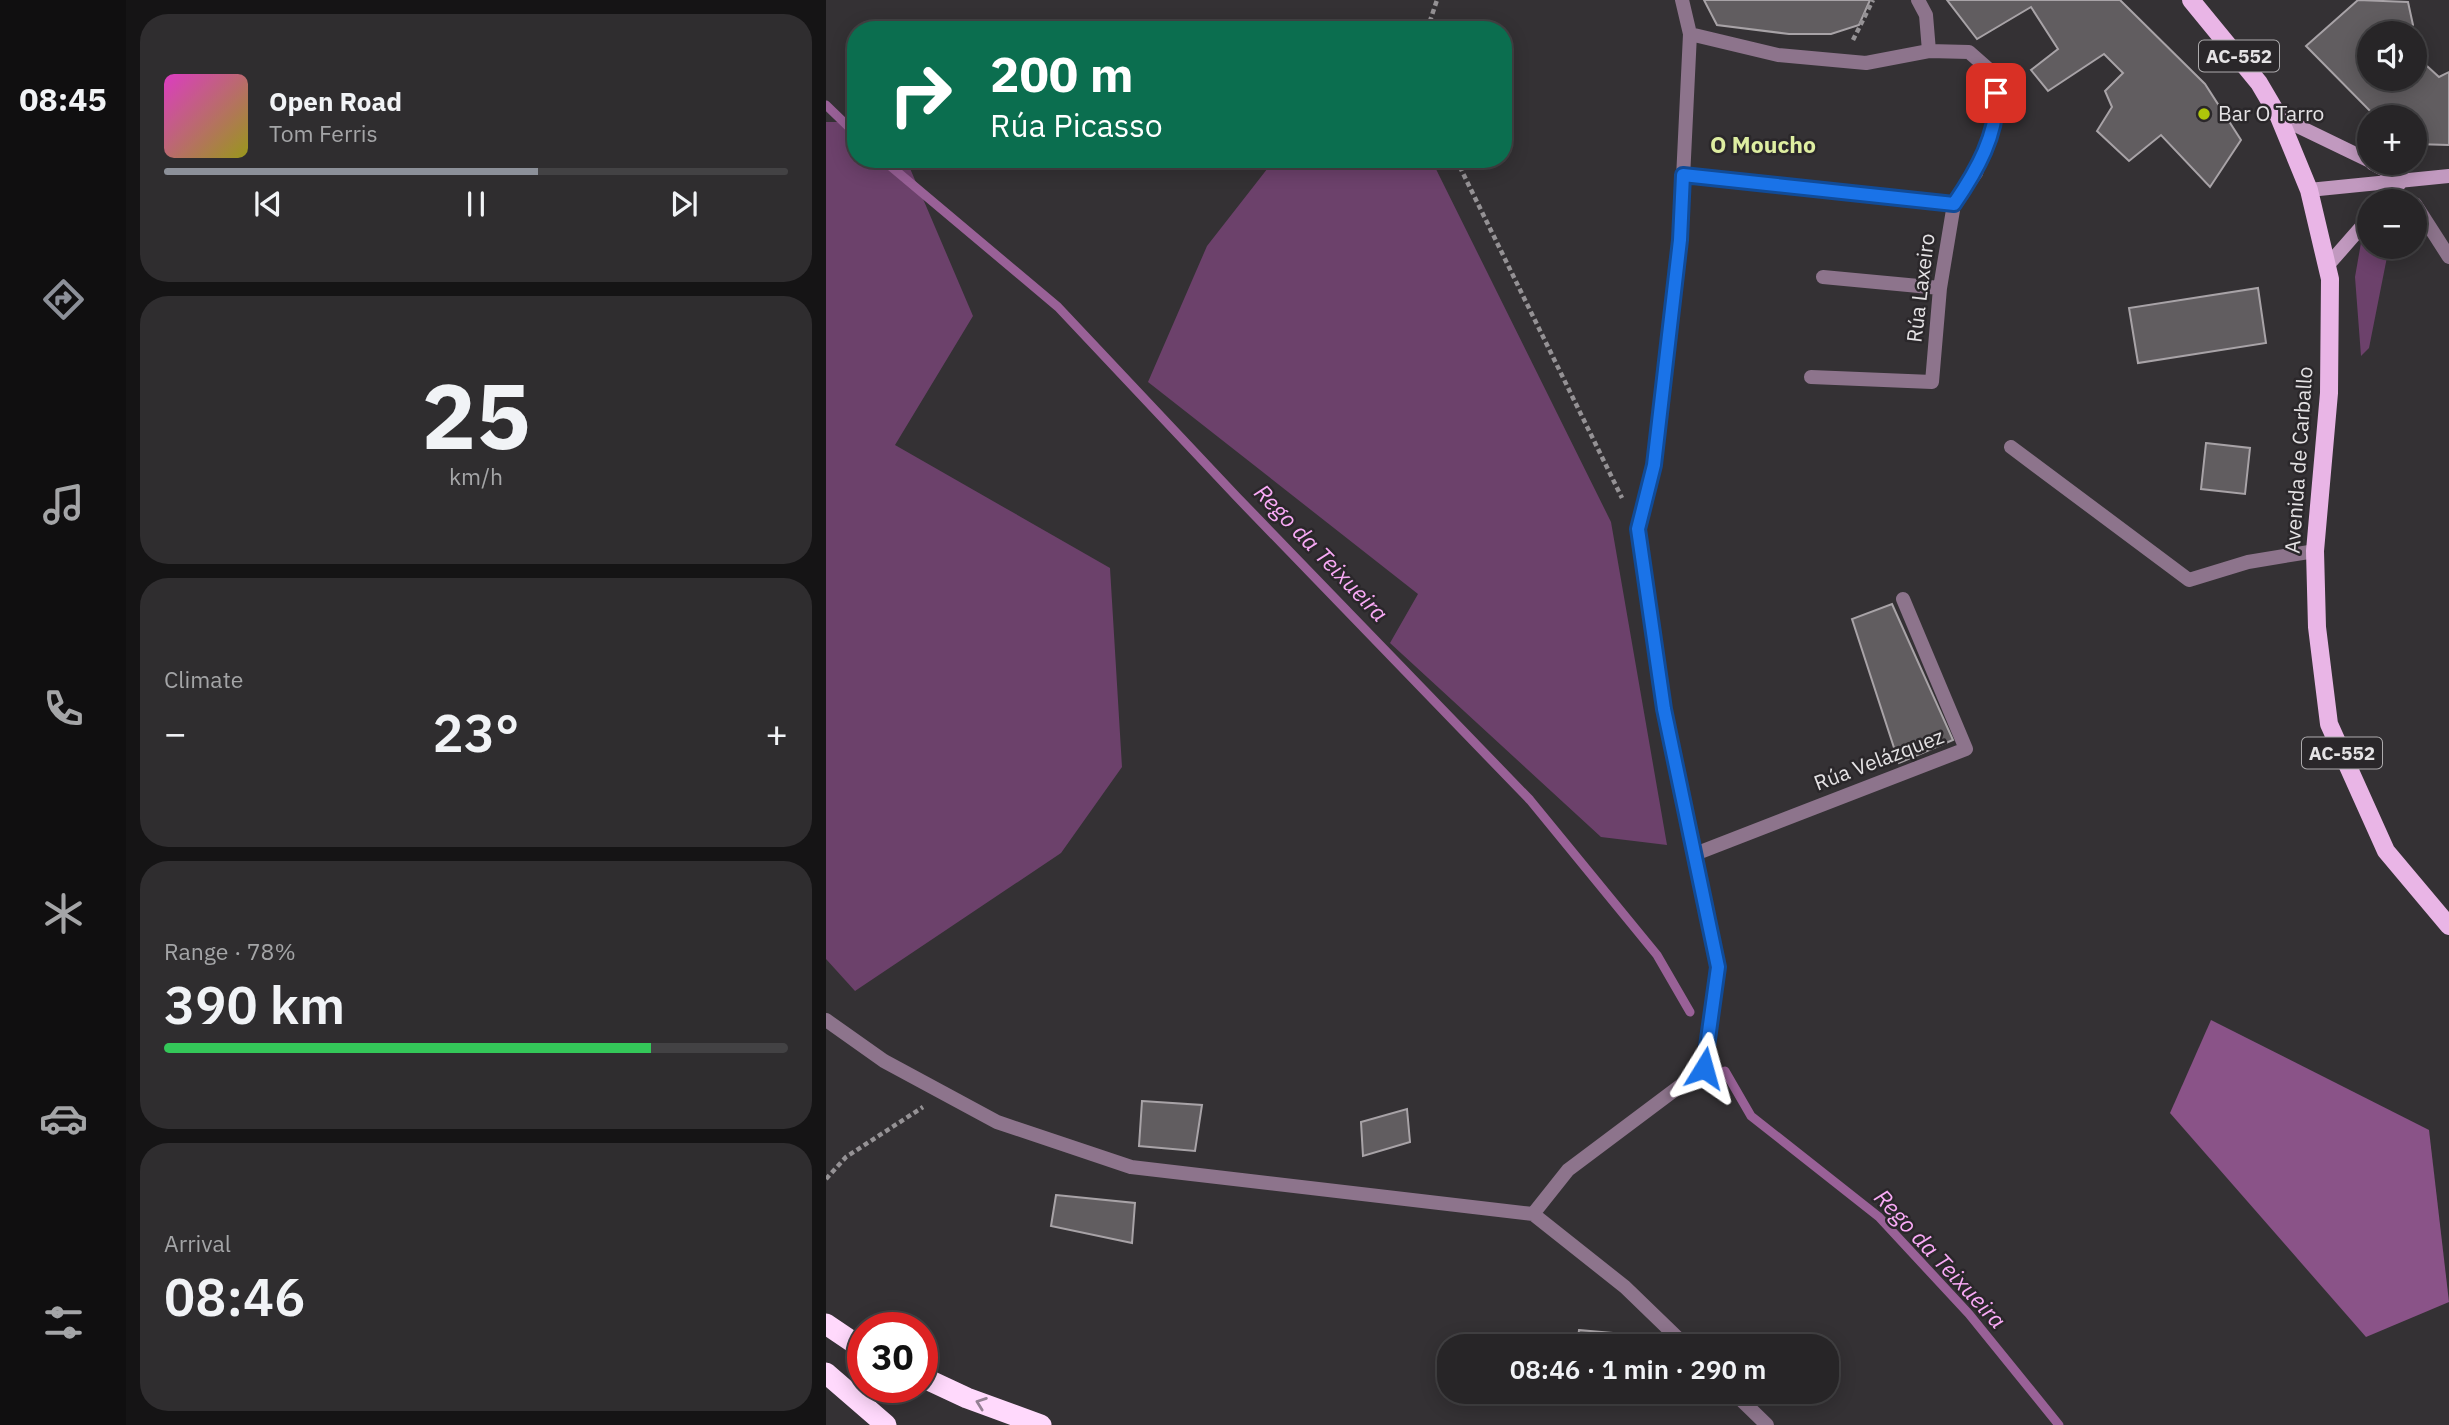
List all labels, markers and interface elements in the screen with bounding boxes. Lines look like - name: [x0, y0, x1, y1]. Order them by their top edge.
- map controls: [2357, 21, 2427, 259]
- button: sound: [2357, 21, 2427, 91]
- road number: AC-552: [2199, 40, 2279, 72]
- text: 200 m: [990, 42, 1134, 105]
- icon: right: [875, 49, 966, 140]
- pin: [1966, 63, 2026, 123]
- icon: arrive: [1977, 74, 2015, 112]
- text: 08:45: [19, 78, 107, 120]
- text: Open Road: [269, 84, 402, 118]
- place label: Bar O Tarro: [2218, 99, 2324, 127]
- text: Rúa Picasso: [990, 104, 1163, 146]
- button: +: [2357, 105, 2427, 175]
- marker: Bar O Tarro: [2196, 106, 2212, 122]
- text: Tom Ferris: [269, 118, 378, 148]
- district label: O Moucho: [1710, 129, 1816, 159]
- icon: previous: [249, 185, 287, 223]
- icon: pause: [457, 185, 495, 223]
- icon: next: [665, 185, 703, 223]
- button: −: [2357, 189, 2427, 259]
- street label: Rúa Laxeiro: [1899, 232, 1941, 344]
- icon: directions: [39, 275, 88, 324]
- text: 25: [421, 356, 531, 474]
- street label: Avenida de Carballo: [2278, 365, 2319, 554]
- text: km/h: [449, 461, 503, 491]
- water label: Rego da Teixueira: [1248, 477, 1395, 628]
- icon: music: [39, 480, 88, 529]
- text: Climate: [164, 664, 243, 694]
- icon: phone: [39, 684, 88, 733]
- text: 23°: [433, 699, 519, 766]
- text: −: [164, 708, 187, 757]
- text: +: [765, 708, 788, 757]
- street label: Rúa Velázquez: [1810, 721, 1948, 797]
- road number: AC-552: [2302, 738, 2382, 768]
- icon: climate: [39, 889, 88, 938]
- text: Range · 78%: [164, 936, 296, 966]
- text: 390 km: [164, 971, 345, 1038]
- position arrow: [1667, 1031, 1741, 1105]
- icon: car: [39, 1094, 88, 1143]
- water label: Rego da Teixueira: [1868, 1182, 2013, 1334]
- text: Arrival: [164, 1228, 231, 1258]
- text: 08:46: [164, 1263, 305, 1330]
- icon: filters: [39, 1298, 88, 1347]
- speed limit sign: 30: [847, 1312, 938, 1403]
- text: 08:46 · 1 min · 290 m: [1510, 1352, 1766, 1386]
- one-way arrow: [975, 1397, 987, 1411]

